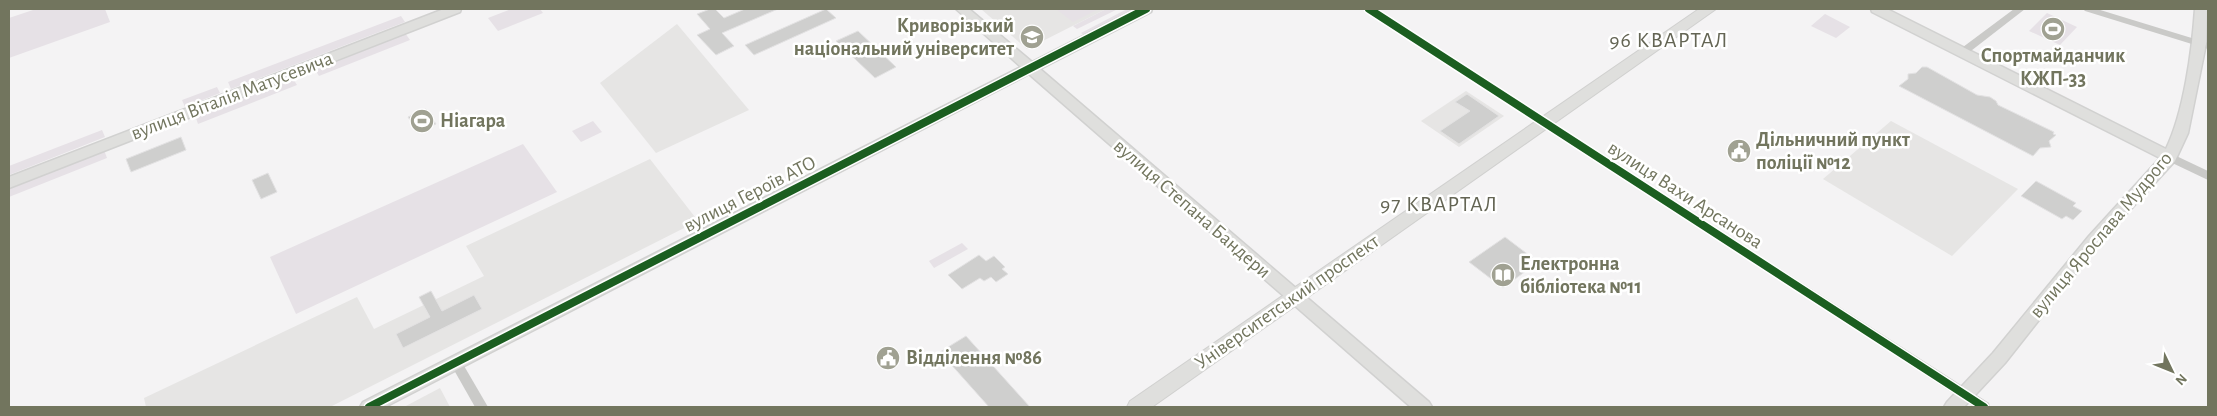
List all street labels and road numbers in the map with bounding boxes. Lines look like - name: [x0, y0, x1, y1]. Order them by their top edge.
- street label: вулиця Віталія Матусевича: [128, 48, 336, 144]
- street label: вулиця Степана Бандери: [1110, 136, 1274, 282]
- street label: вулиця Вахи Арсанова: [1604, 138, 1766, 252]
- street label: вулиця Ярослава Мудрого: [2026, 148, 2176, 322]
- street label: вулиця Героїв АТО: [681, 152, 819, 236]
- street label: Університетський проспект: [1191, 230, 1383, 373]

